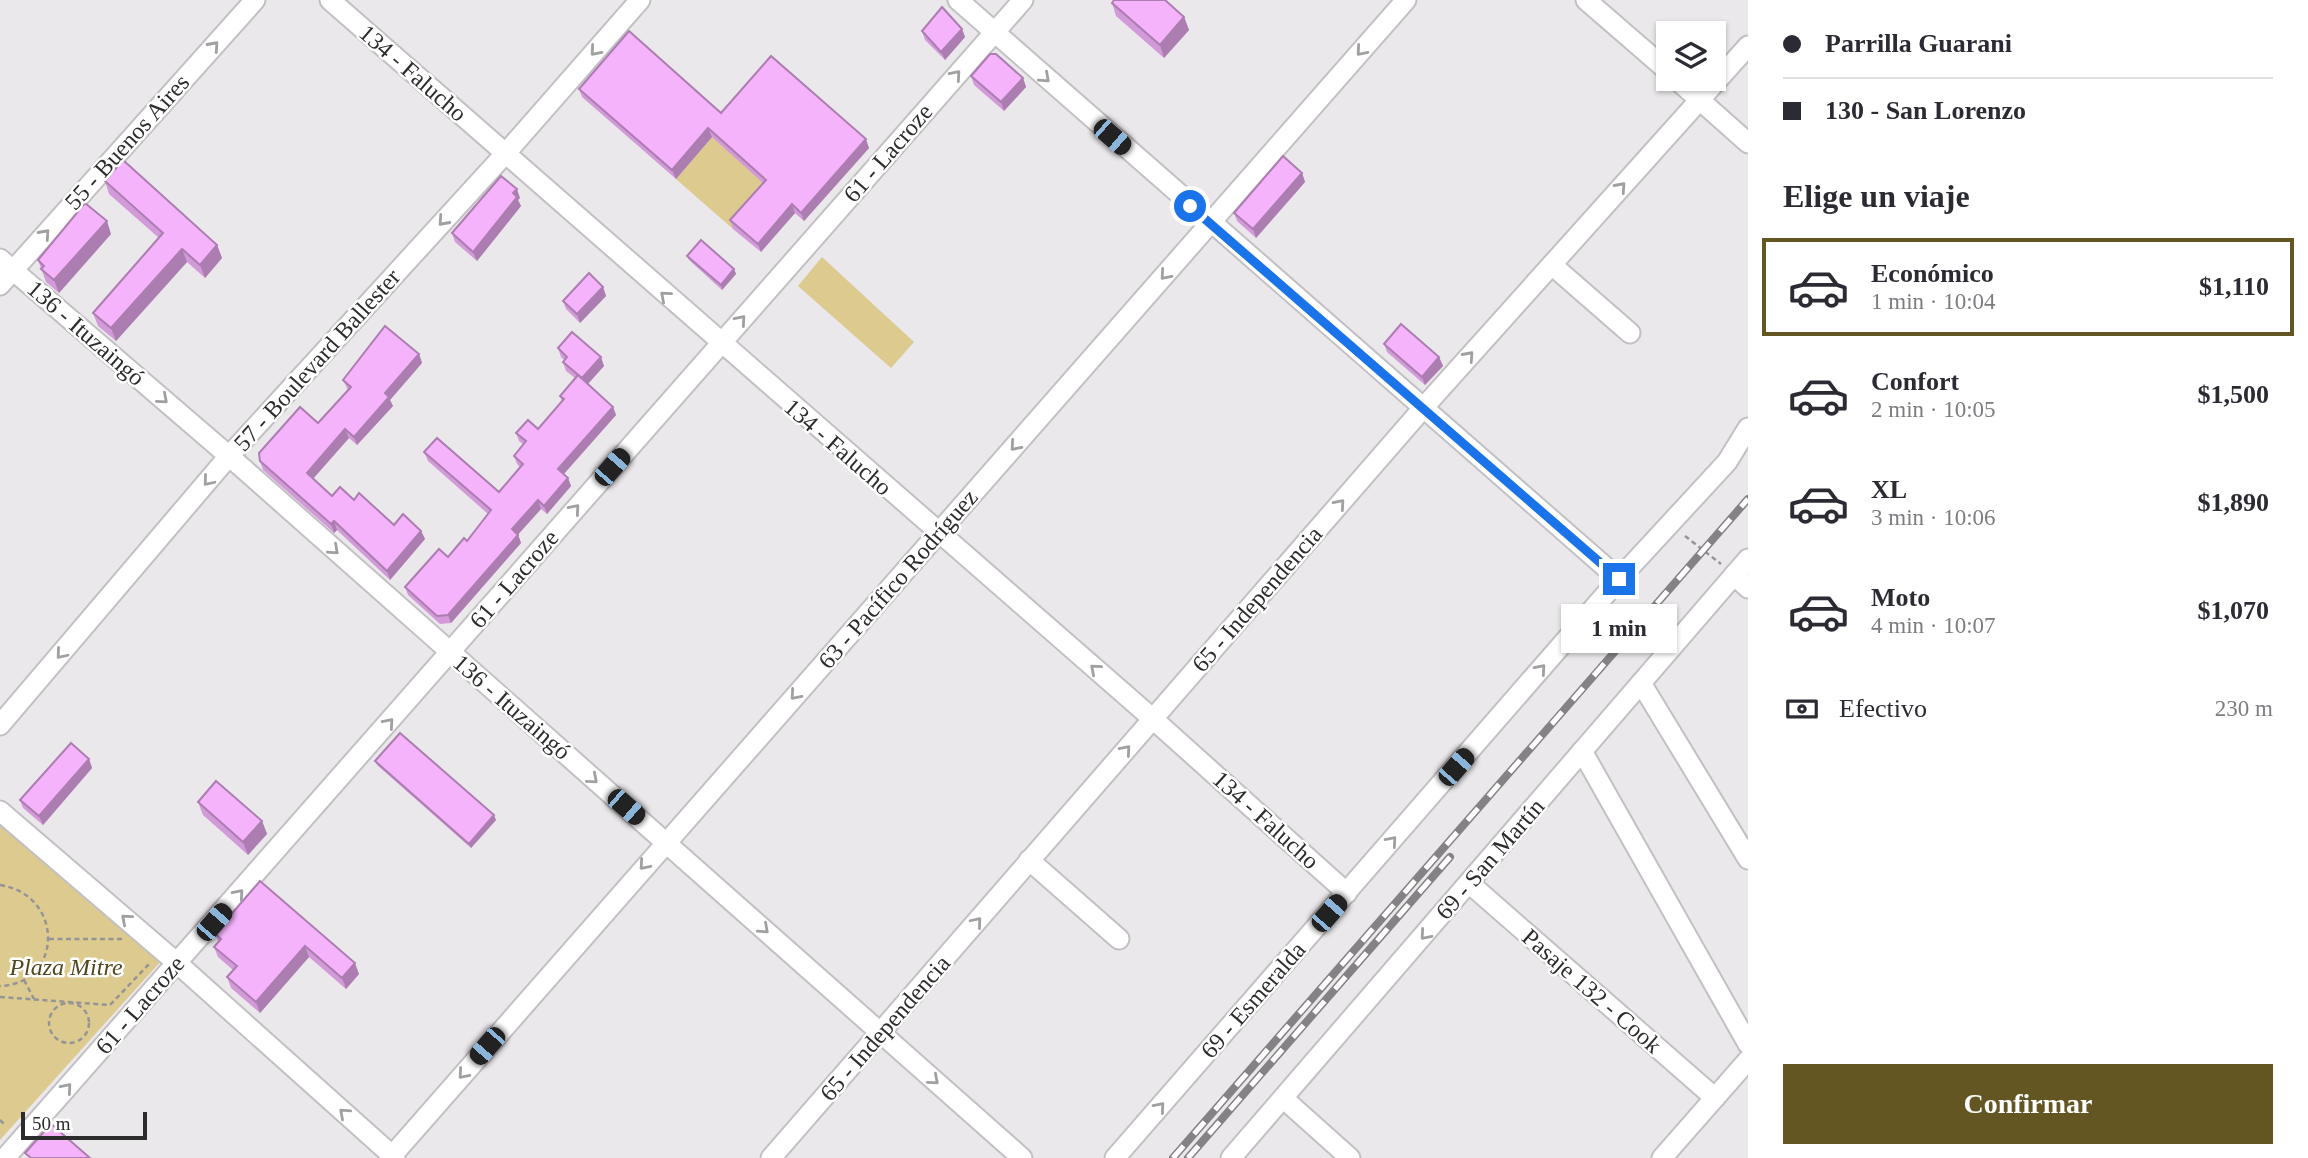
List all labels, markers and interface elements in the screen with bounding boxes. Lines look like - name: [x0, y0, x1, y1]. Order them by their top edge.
- street label: 134 - Falucho: [354, 19, 472, 127]
- map controls: [1656, 21, 1726, 91]
- button: layers: [1656, 21, 1726, 91]
- text: Parrilla Guarani: [1825, 29, 2012, 58]
- one-way arrow: [206, 41, 218, 54]
- one-way arrow: [590, 43, 603, 56]
- one-way arrow: [1357, 43, 1369, 56]
- street label: 55 - Buenos Aires: [60, 69, 194, 215]
- one-way arrow: [1037, 70, 1050, 82]
- one-way arrow: [948, 71, 960, 84]
- text: 130 - San Lorenzo: [1825, 96, 2026, 125]
- street label: 61 - Lacroze: [838, 99, 938, 207]
- car: [1090, 115, 1135, 159]
- text: Elige un viaje: [1783, 178, 1970, 214]
- one-way arrow: [1613, 182, 1626, 195]
- route start: [1174, 190, 1206, 222]
- one-way arrow: [439, 213, 452, 226]
- one-way arrow: [37, 229, 50, 242]
- icon: car: [1787, 256, 1850, 319]
- text: Económico: [1871, 259, 1994, 288]
- street label: 57 - Boulevard Ballester: [229, 264, 405, 456]
- one-way arrow: [1161, 267, 1173, 280]
- text: $1,110: [2199, 272, 2269, 301]
- street label: 136 - Ituzaingó: [22, 275, 150, 391]
- text: 1 min · 10:04: [1871, 289, 1996, 314]
- one-way arrow: [661, 291, 674, 304]
- one-way arrow: [733, 315, 745, 328]
- one-way arrow: [1461, 351, 1473, 364]
- icon: car: [1787, 364, 1850, 427]
- text: Confort: [1871, 367, 1959, 396]
- text: $1,500: [2198, 380, 2269, 409]
- one-way arrow: [155, 391, 168, 403]
- street label: 134 - Falucho: [779, 393, 897, 501]
- text: 2 min · 10:05: [1871, 397, 1996, 422]
- one-way arrow: [1011, 438, 1023, 451]
- car: [591, 444, 634, 490]
- icon: car: [1787, 472, 1850, 535]
- one-way arrow: [204, 473, 217, 485]
- text: XL: [1871, 475, 1907, 504]
- street label: 63 - Pacífico Rodríguez: [813, 484, 983, 674]
- text: $1,890: [2198, 488, 2269, 517]
- one-way arrow: [1332, 499, 1344, 512]
- one-way arrow: [567, 505, 579, 518]
- text: 3 min · 10:06: [1871, 505, 1996, 530]
- street label: 65 - Independencia: [1187, 521, 1327, 677]
- street label: 61 - Lacroze: [464, 525, 564, 633]
- one-way arrow: [326, 541, 339, 554]
- route end: [1603, 563, 1635, 595]
- icon: car: [1787, 580, 1850, 643]
- text: Moto: [1871, 583, 1930, 612]
- text: $1,070: [2198, 596, 2269, 625]
- callout: 1 min: [1561, 604, 1677, 652]
- text: 4 min · 10:07: [1871, 613, 1996, 638]
- text: 1 min: [1591, 616, 1647, 641]
- one-way arrow: [57, 646, 69, 659]
- street label: 136 - Ituzaingó: [448, 649, 576, 765]
- one-way arrow: [1090, 665, 1103, 677]
- one-way arrow: [1533, 665, 1545, 678]
- one-way arrow: [791, 687, 804, 700]
- icon: cash: [1783, 690, 1821, 728]
- text: Efectivo: [1839, 694, 1927, 723]
- text: 230 m: [2215, 696, 2273, 721]
- one-way arrow: [381, 718, 393, 731]
- car: [1435, 744, 1478, 790]
- one-way arrow: [1118, 745, 1130, 758]
- street label: 134 - Falucho: [1208, 766, 1324, 874]
- one-way arrow: [585, 771, 598, 783]
- car: [604, 785, 649, 829]
- street label: 69 - San Martín: [1431, 793, 1549, 925]
- one-way arrow: [1384, 836, 1396, 849]
- one-way arrow: [640, 857, 652, 870]
- one-way arrow: [231, 889, 243, 902]
- car: [1308, 890, 1351, 936]
- car: [193, 899, 236, 945]
- one-way arrow: [121, 915, 134, 927]
- one-way arrow: [969, 917, 981, 930]
- one-way arrow: [756, 921, 769, 934]
- street label: Pasaje 132 - Cook: [1517, 924, 1667, 1058]
- one-way arrow: [1421, 927, 1433, 940]
- street label: 69 - Esmeralda: [1196, 936, 1311, 1063]
- street label: 65 - Independencia: [815, 950, 955, 1106]
- street label: 61 - Lacroze: [90, 951, 190, 1059]
- park label: Plaza Mitre: [8, 954, 123, 980]
- car: [466, 1023, 509, 1069]
- button: Confirmar: [1783, 1064, 2273, 1144]
- one-way arrow: [459, 1066, 471, 1079]
- one-way arrow: [926, 1072, 939, 1085]
- one-way arrow: [59, 1084, 71, 1097]
- one-way arrow: [1152, 1102, 1164, 1115]
- one-way arrow: [339, 1108, 352, 1121]
- scale bar: [21, 1109, 147, 1141]
- text: 50 m: [32, 1113, 71, 1134]

